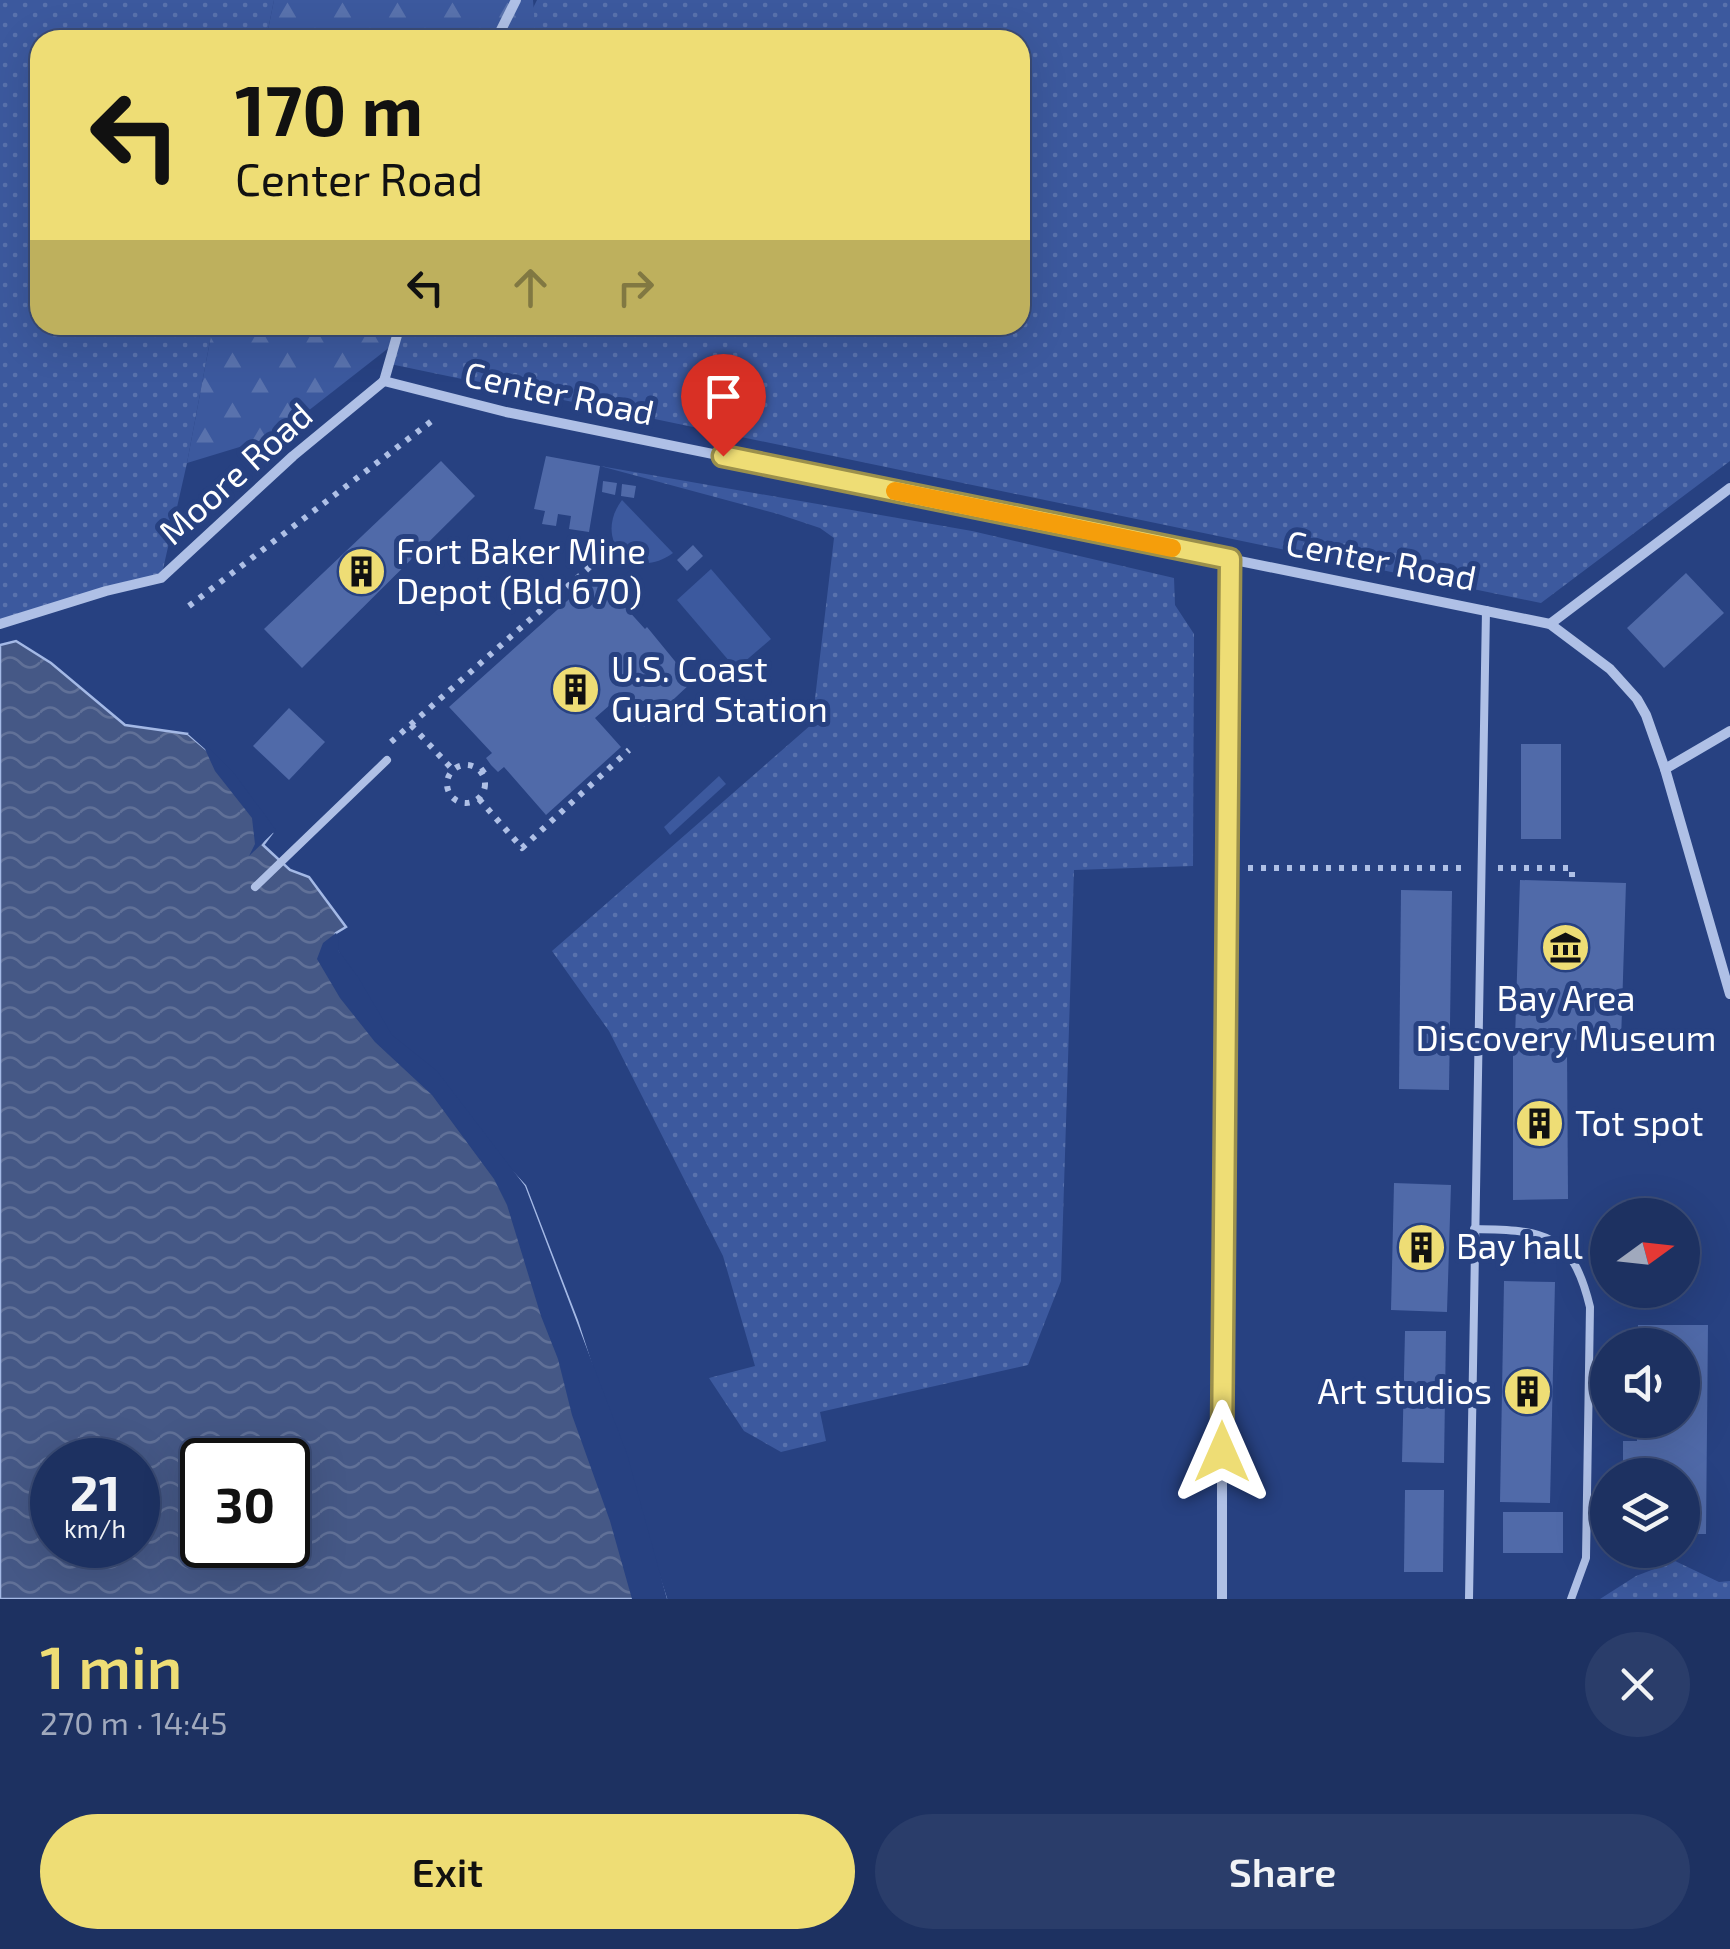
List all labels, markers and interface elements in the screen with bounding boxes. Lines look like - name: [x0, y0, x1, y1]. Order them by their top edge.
- text: 170 m: [235, 66, 423, 150]
- icon: left: [70, 70, 200, 200]
- text: Center Road: [235, 151, 483, 205]
- icon: left: [398, 260, 453, 315]
- icon: ahead: [503, 260, 558, 315]
- icon: right: [608, 260, 663, 315]
- street label: Center Road: [461, 351, 658, 433]
- pin: [681, 354, 766, 457]
- icon: arrive: [696, 369, 751, 424]
- street label: Moore Road: [150, 393, 320, 552]
- street label: Center Road: [1283, 520, 1480, 598]
- place label: Fort Baker Mine Depot (Bld 670): [396, 529, 646, 611]
- building icon: Fort Baker Mine Depot (Bld 670): [335, 546, 387, 598]
- place label: U.S. Coast Guard Station: [611, 647, 828, 729]
- building icon: U.S. Coast Guard Station: [550, 664, 602, 716]
- museum icon: Bay Area Discovery Museum: [1540, 921, 1592, 973]
- place label: Bay Area Discovery Museum: [1416, 976, 1716, 1058]
- building icon: Tot spot: [1514, 1098, 1566, 1150]
- place label: Tot spot: [1575, 1101, 1704, 1143]
- north arrow: [1590, 1198, 1700, 1308]
- map controls: [1590, 1198, 1700, 1568]
- building icon: Bay hall: [1395, 1221, 1447, 1273]
- place label: Bay hall: [1456, 1224, 1583, 1266]
- button: sound: [1590, 1328, 1700, 1438]
- building icon: Art studios: [1501, 1366, 1553, 1418]
- place label: Art studios: [1318, 1369, 1492, 1411]
- position arrow: [1170, 1400, 1274, 1504]
- speed limit sign: 30: [180, 1438, 310, 1568]
- button: layers: [1590, 1458, 1700, 1568]
- text: 21: [70, 1461, 120, 1521]
- text: km/h: [64, 1513, 126, 1543]
- text: 1 min: [40, 1629, 182, 1701]
- button: close: [1585, 1632, 1690, 1737]
- text: 270 m · 14:45: [40, 1703, 227, 1741]
- button: Exit: [40, 1814, 855, 1929]
- button: Share: [875, 1814, 1690, 1929]

